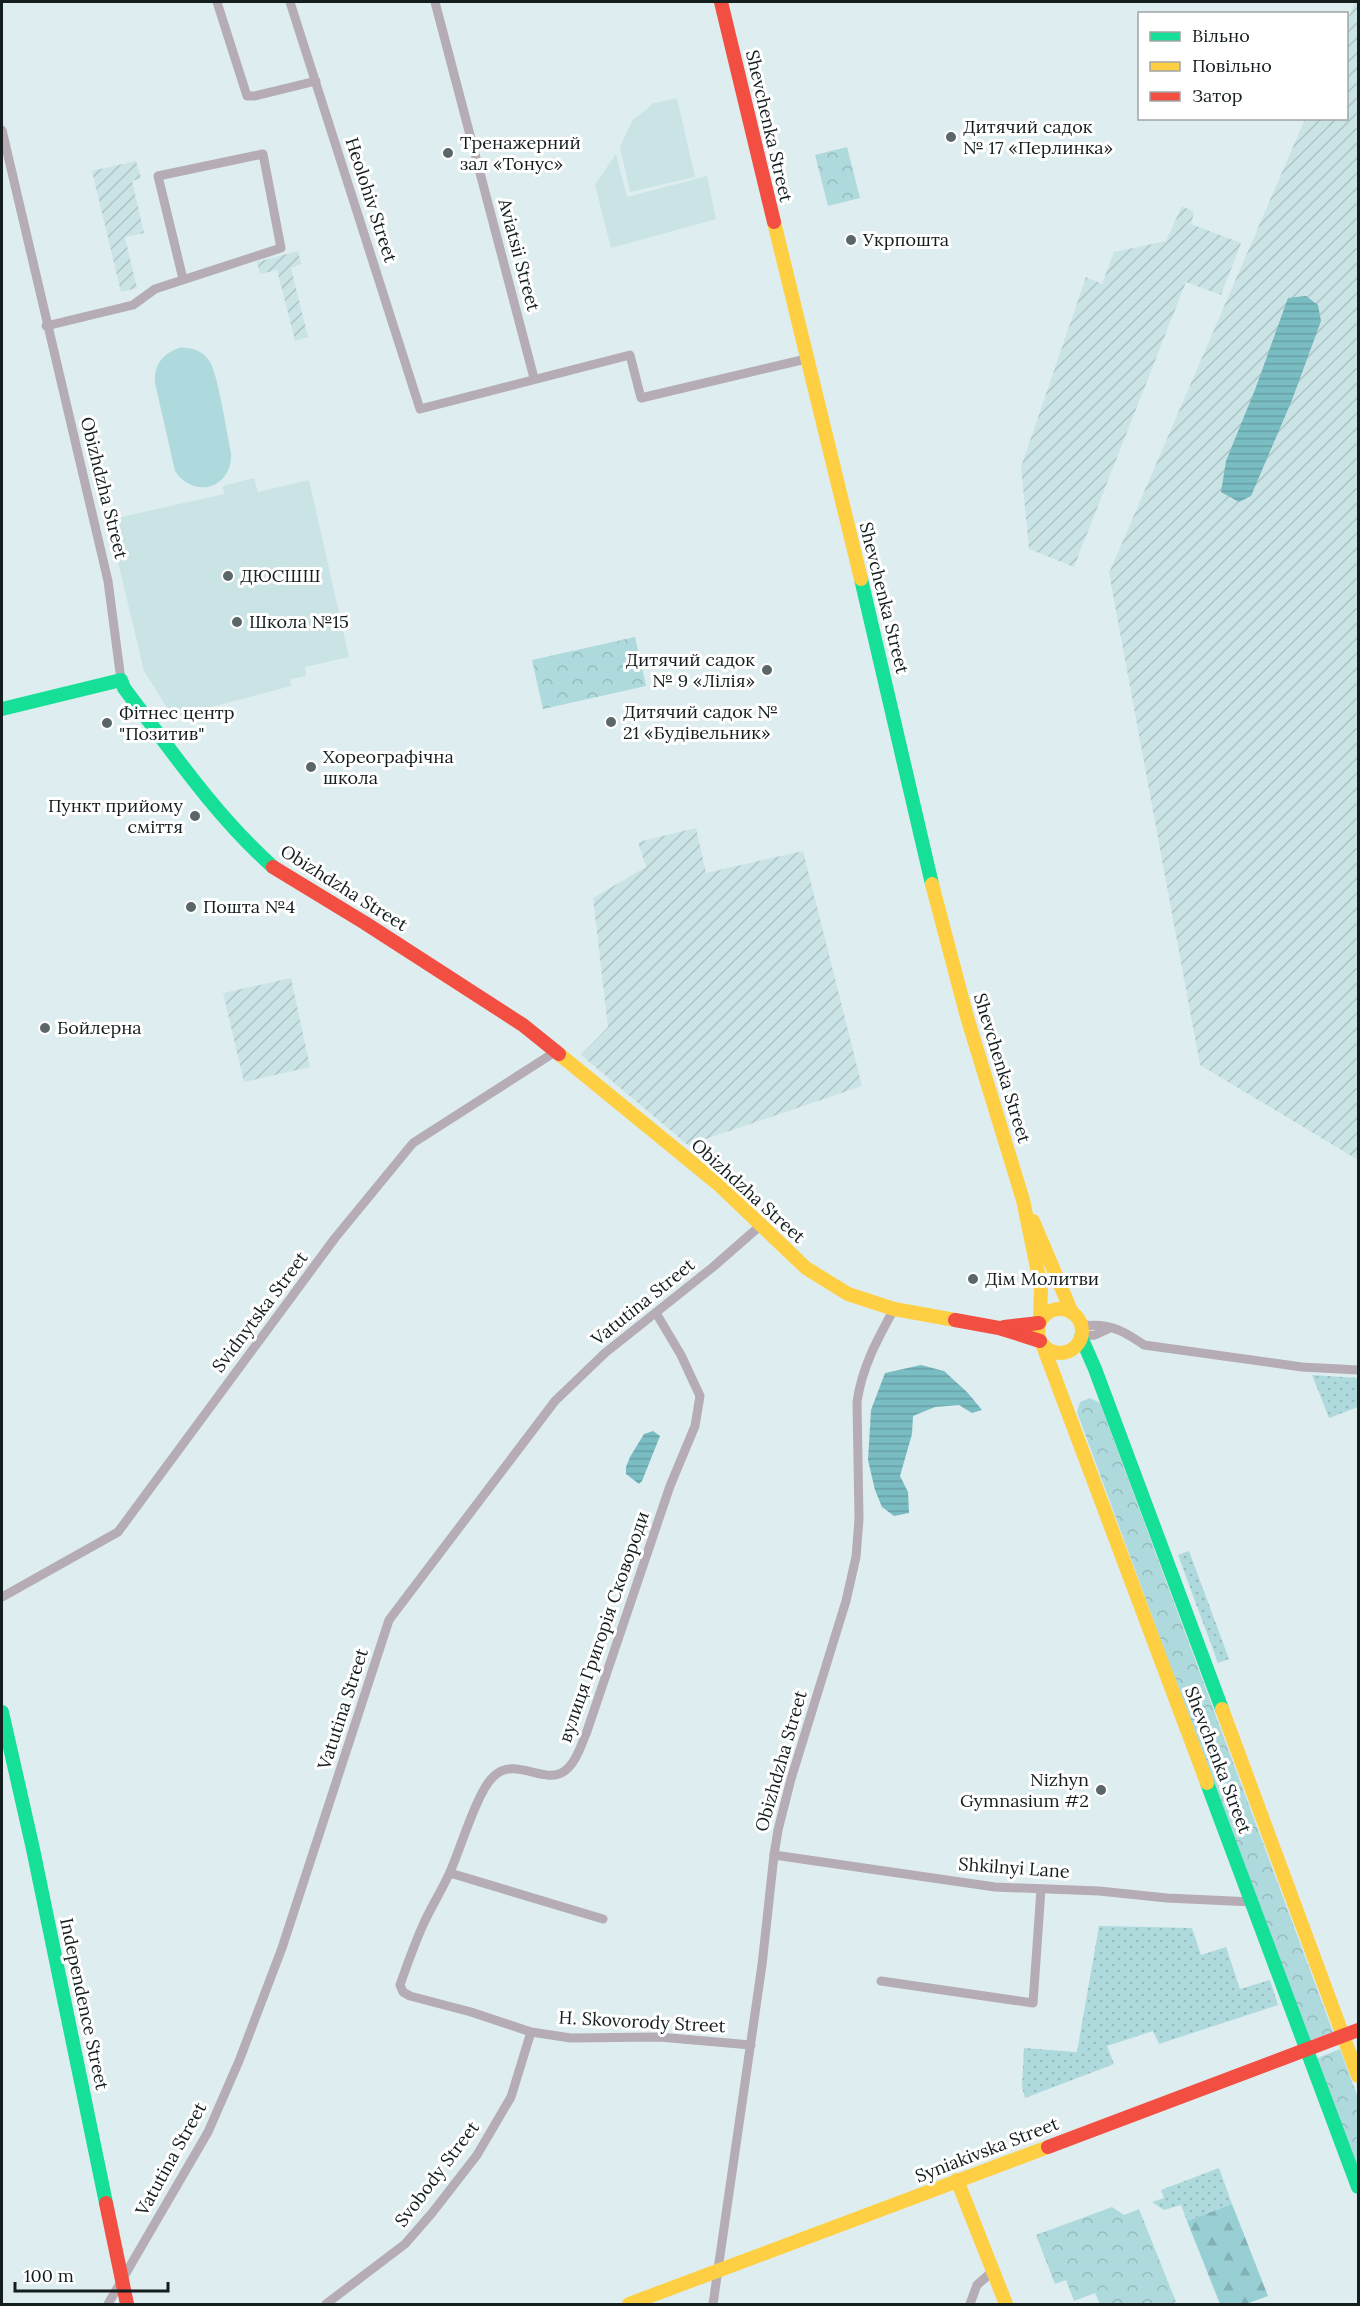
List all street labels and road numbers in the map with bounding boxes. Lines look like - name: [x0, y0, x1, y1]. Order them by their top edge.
- street label: Shevchenka Street: [741, 48, 798, 204]
- street label: Heolohiv Street: [340, 134, 403, 265]
- street label: Aviatsii Street: [493, 195, 546, 314]
- street label: Obizhdzha Street: [76, 414, 133, 561]
- street label: Shevchenka Street: [855, 520, 914, 676]
- street label: Obizhdzha Street: [276, 839, 412, 936]
- street label: Shevchenka Street: [969, 990, 1036, 1146]
- street label: Obizhdzha Street: [687, 1133, 810, 1248]
- street label: Svidnytska Street: [207, 1247, 313, 1377]
- street label: Vatutina Street: [586, 1253, 699, 1351]
- street label: вулиця Григорія Сковороди: [553, 1508, 654, 1745]
- street label: Vatutina Street: [312, 1645, 373, 1773]
- street label: Shevchenka Street: [1180, 1683, 1257, 1837]
- street label: Obizhdzha Street: [749, 1688, 812, 1834]
- street label: Shkilnyi Lane: [958, 1852, 1071, 1883]
- street label: Independence Street: [55, 1916, 114, 2092]
- street label: H. Skovorody Street: [558, 2006, 726, 2037]
- street label: Vatutina Street: [129, 2098, 211, 2220]
- street label: Syniakivska Street: [912, 2112, 1062, 2187]
- street label: Svobody Street: [389, 2116, 484, 2231]

